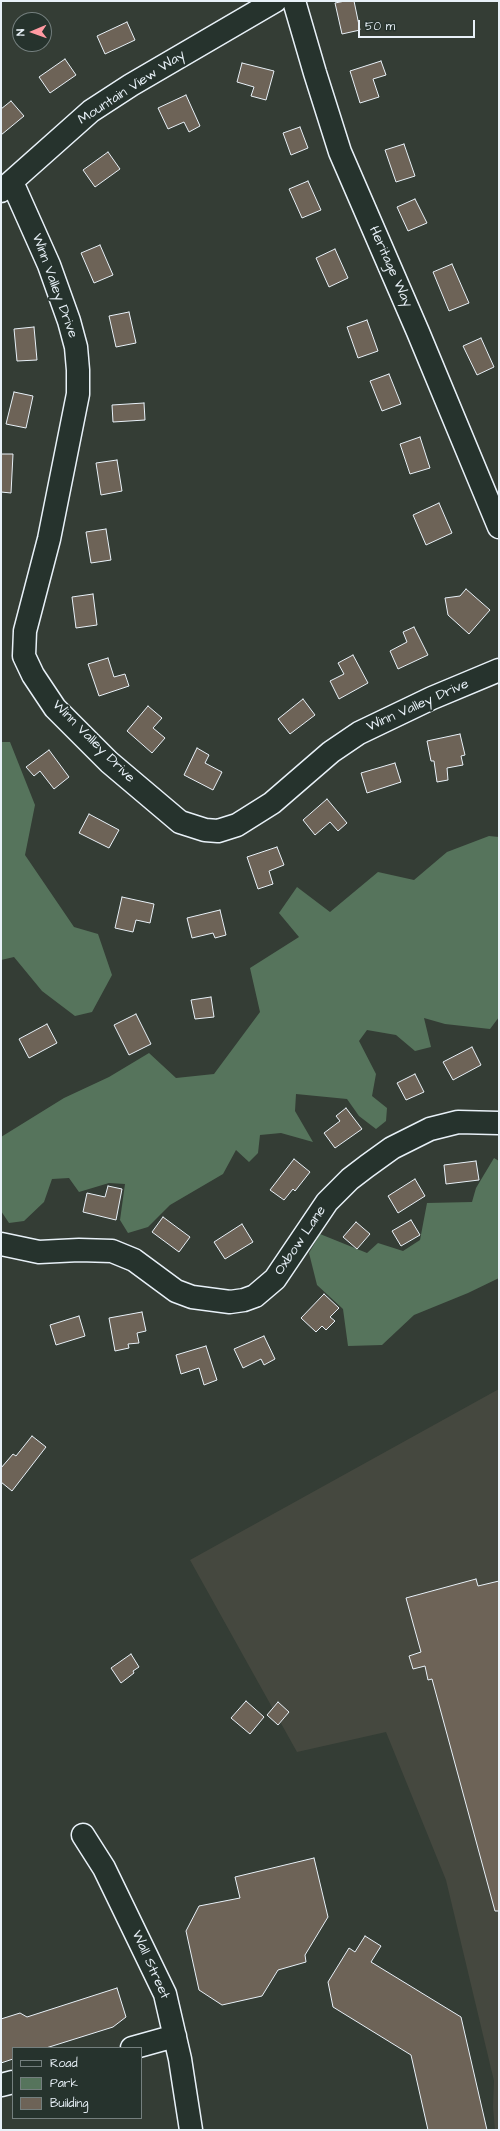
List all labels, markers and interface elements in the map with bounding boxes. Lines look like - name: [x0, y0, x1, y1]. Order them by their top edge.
- north arrow: [12, 12, 52, 52]
- scale bar: [360, 12, 477, 38]
- text: 50 m: [365, 18, 395, 35]
- text: N: [13, 29, 28, 36]
- street label: Mountain View Way: [75, 47, 189, 129]
- street label: Heritage Way: [365, 224, 415, 310]
- street label: Winn Valley Drive: [27, 232, 81, 340]
- street label: Winn Valley Drive: [364, 676, 472, 736]
- street label: Winn Valley Drive: [48, 697, 138, 787]
- street label: Oxbow Lane: [272, 1203, 330, 1279]
- street label: Wall Street: [127, 1928, 173, 2002]
- legend: [12, 2047, 142, 2119]
- text: Road: [50, 2055, 78, 2072]
- text: Park: [50, 2075, 78, 2092]
- text: Building: [50, 2095, 88, 2112]

